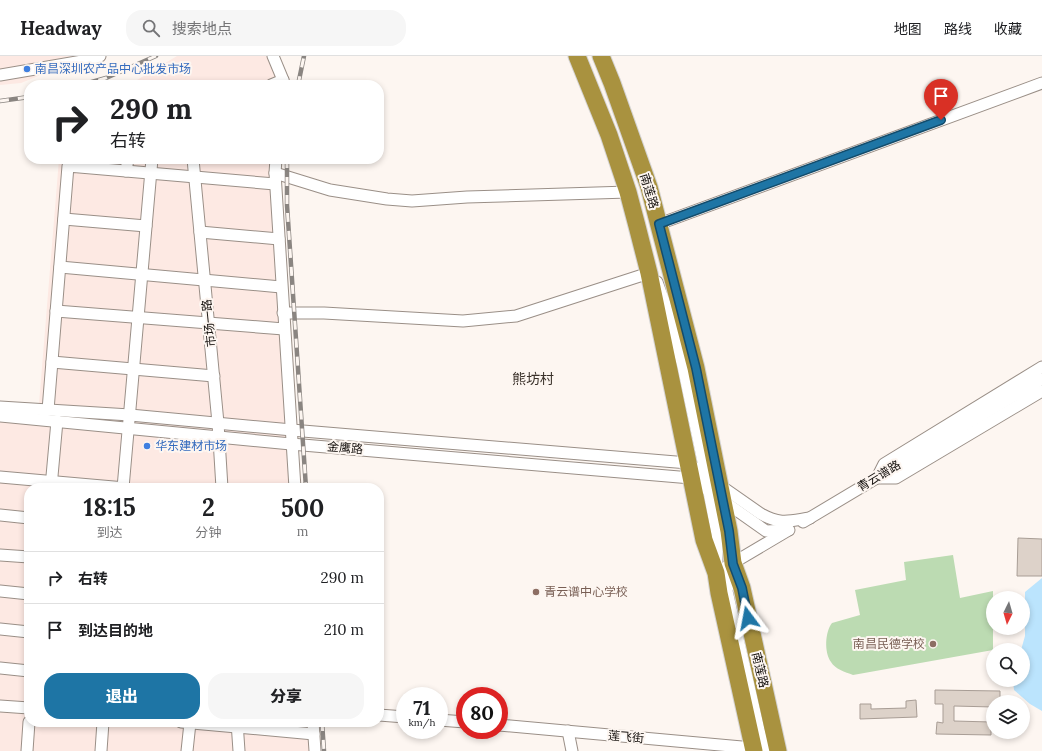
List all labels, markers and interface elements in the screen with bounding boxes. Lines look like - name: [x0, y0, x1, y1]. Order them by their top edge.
- search box: [126, 10, 406, 46]
- text: Headway: [20, 16, 102, 40]
- icon: search: [140, 17, 162, 39]
- text: 搜索地点: [172, 19, 232, 38]
- text: 地图: [894, 20, 922, 38]
- text: 路线: [944, 20, 972, 38]
- text: 收藏: [994, 20, 1022, 38]
- place label: 南昌深圳农产品中心批发市场: [35, 61, 191, 76]
- marker: 南昌深圳农产品中心批发市场: [22, 64, 32, 74]
- pin: [924, 79, 958, 120]
- icon: arrive: [930, 85, 952, 107]
- text: 290 m: [110, 91, 192, 127]
- icon: right: [44, 96, 96, 148]
- text: 右转: [110, 129, 146, 152]
- street label: 南莲路: [637, 171, 662, 210]
- street label: 市场一路: [199, 298, 218, 348]
- district label: 熊坊村: [512, 370, 554, 388]
- place label: 华东建材市场: [155, 438, 227, 453]
- street label: 金鹰路: [326, 438, 364, 457]
- marker: 华东建材市场: [142, 441, 152, 451]
- street label: 青云谱路: [854, 457, 903, 494]
- text: 18:15: [84, 492, 136, 523]
- text: 2: [202, 492, 215, 523]
- text: 500: [281, 493, 324, 524]
- text: m: [297, 523, 308, 540]
- text: 到达: [97, 524, 123, 541]
- text: 分钟: [195, 524, 221, 541]
- icon: right: [44, 567, 66, 589]
- text: 290 m: [321, 568, 364, 587]
- text: 右转: [78, 569, 108, 588]
- place label: 青云谱中心学校: [544, 584, 628, 599]
- marker: 青云谱中心学校: [531, 587, 541, 597]
- north arrow: [986, 591, 1030, 635]
- map controls: [986, 591, 1030, 739]
- position arrow: [727, 597, 769, 639]
- icon: arrive: [44, 619, 66, 641]
- text: 210 m: [324, 620, 364, 639]
- text: 到达目的地: [78, 621, 153, 640]
- place label: 南昌民德学校: [853, 636, 925, 651]
- marker: 南昌民德学校: [928, 639, 938, 649]
- button: search: [986, 643, 1030, 687]
- street label: 南莲路: [749, 651, 772, 689]
- button: 退出: [44, 673, 200, 719]
- button: 分享: [208, 673, 364, 719]
- speed limit sign: 80: [456, 687, 508, 739]
- text: 71: [413, 695, 431, 720]
- button: layers: [986, 695, 1030, 739]
- text: km/h: [408, 716, 436, 729]
- street label: 莲飞街: [607, 727, 645, 746]

